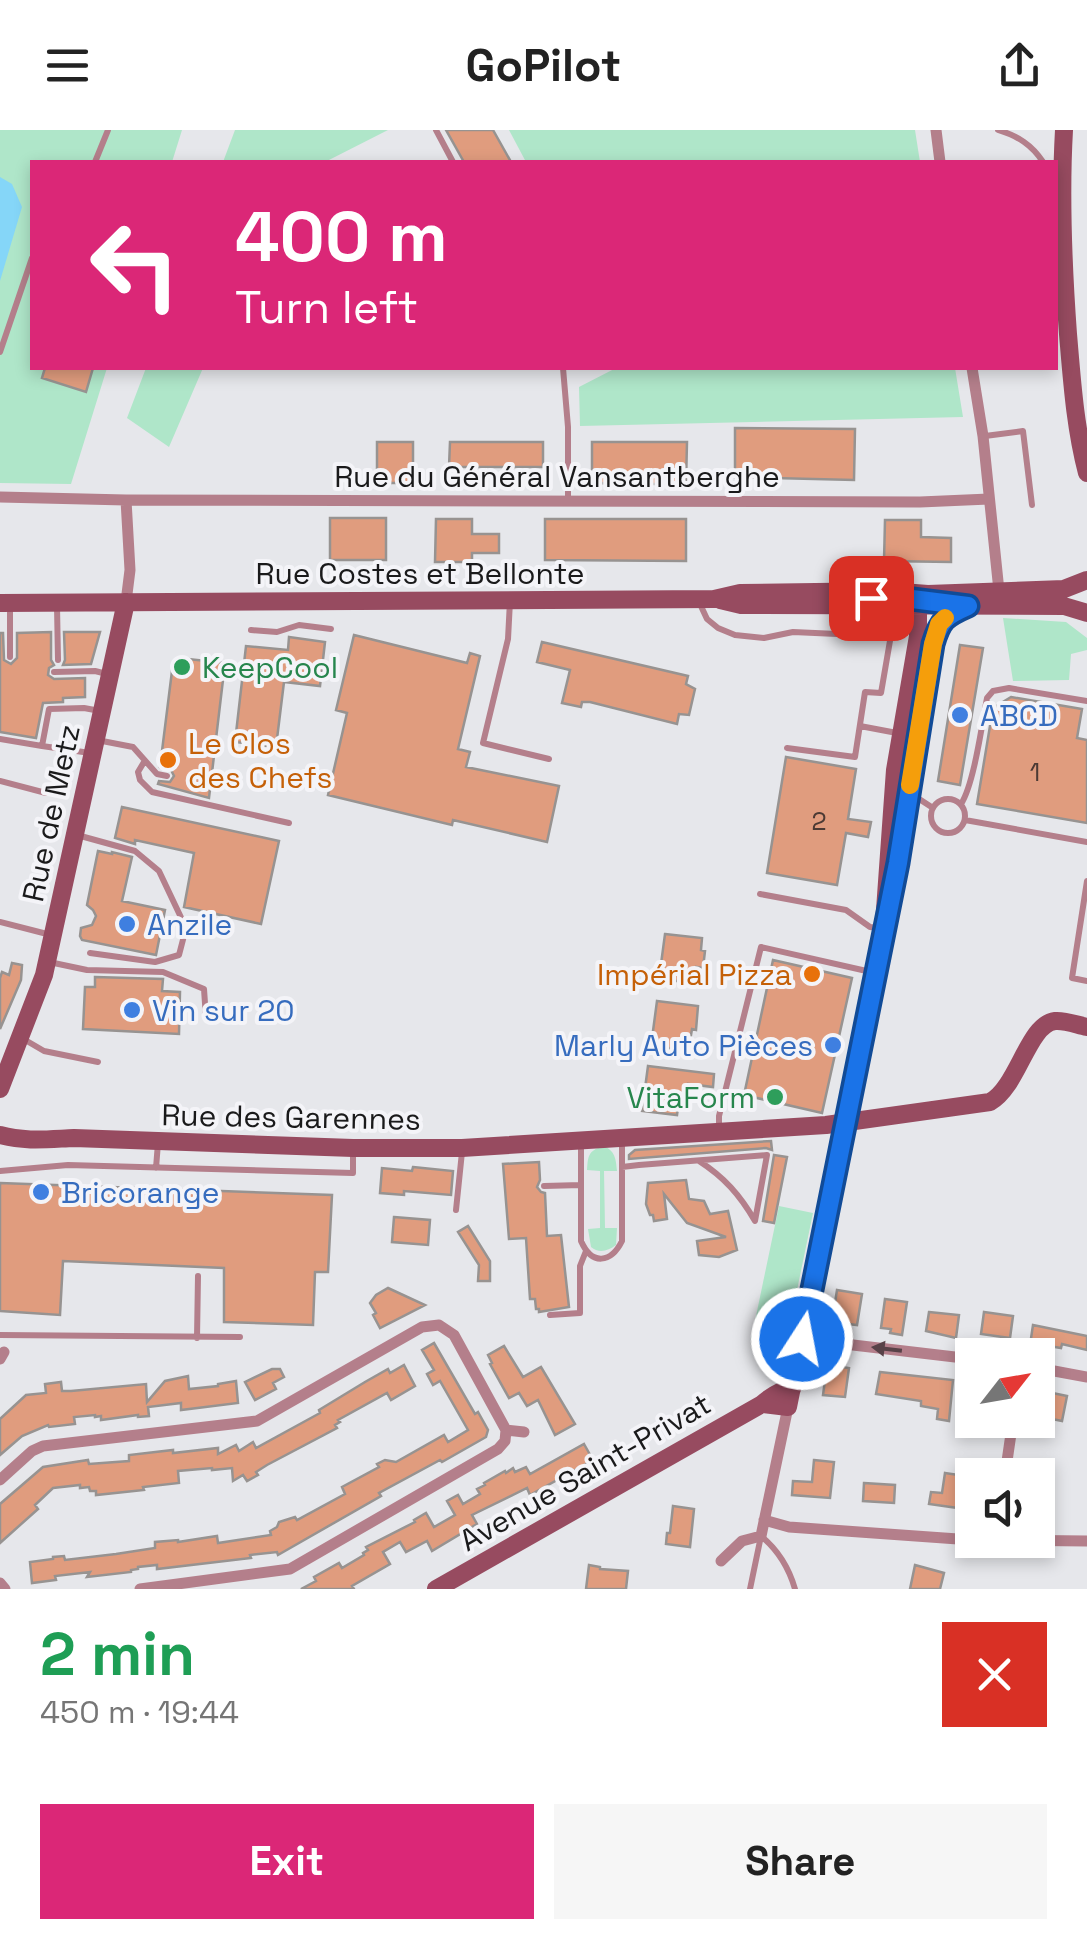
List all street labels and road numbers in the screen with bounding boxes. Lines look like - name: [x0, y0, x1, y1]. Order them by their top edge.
- street label: Rue du Général Vansantberghe: [334, 457, 780, 496]
- street label: Rue Costes et Bellonte: [255, 554, 585, 593]
- street label: Rue de Metz: [13, 721, 89, 905]
- street label: Rue des Garennes: [161, 1095, 421, 1139]
- street label: Avenue Saint-Privat: [452, 1384, 718, 1560]

